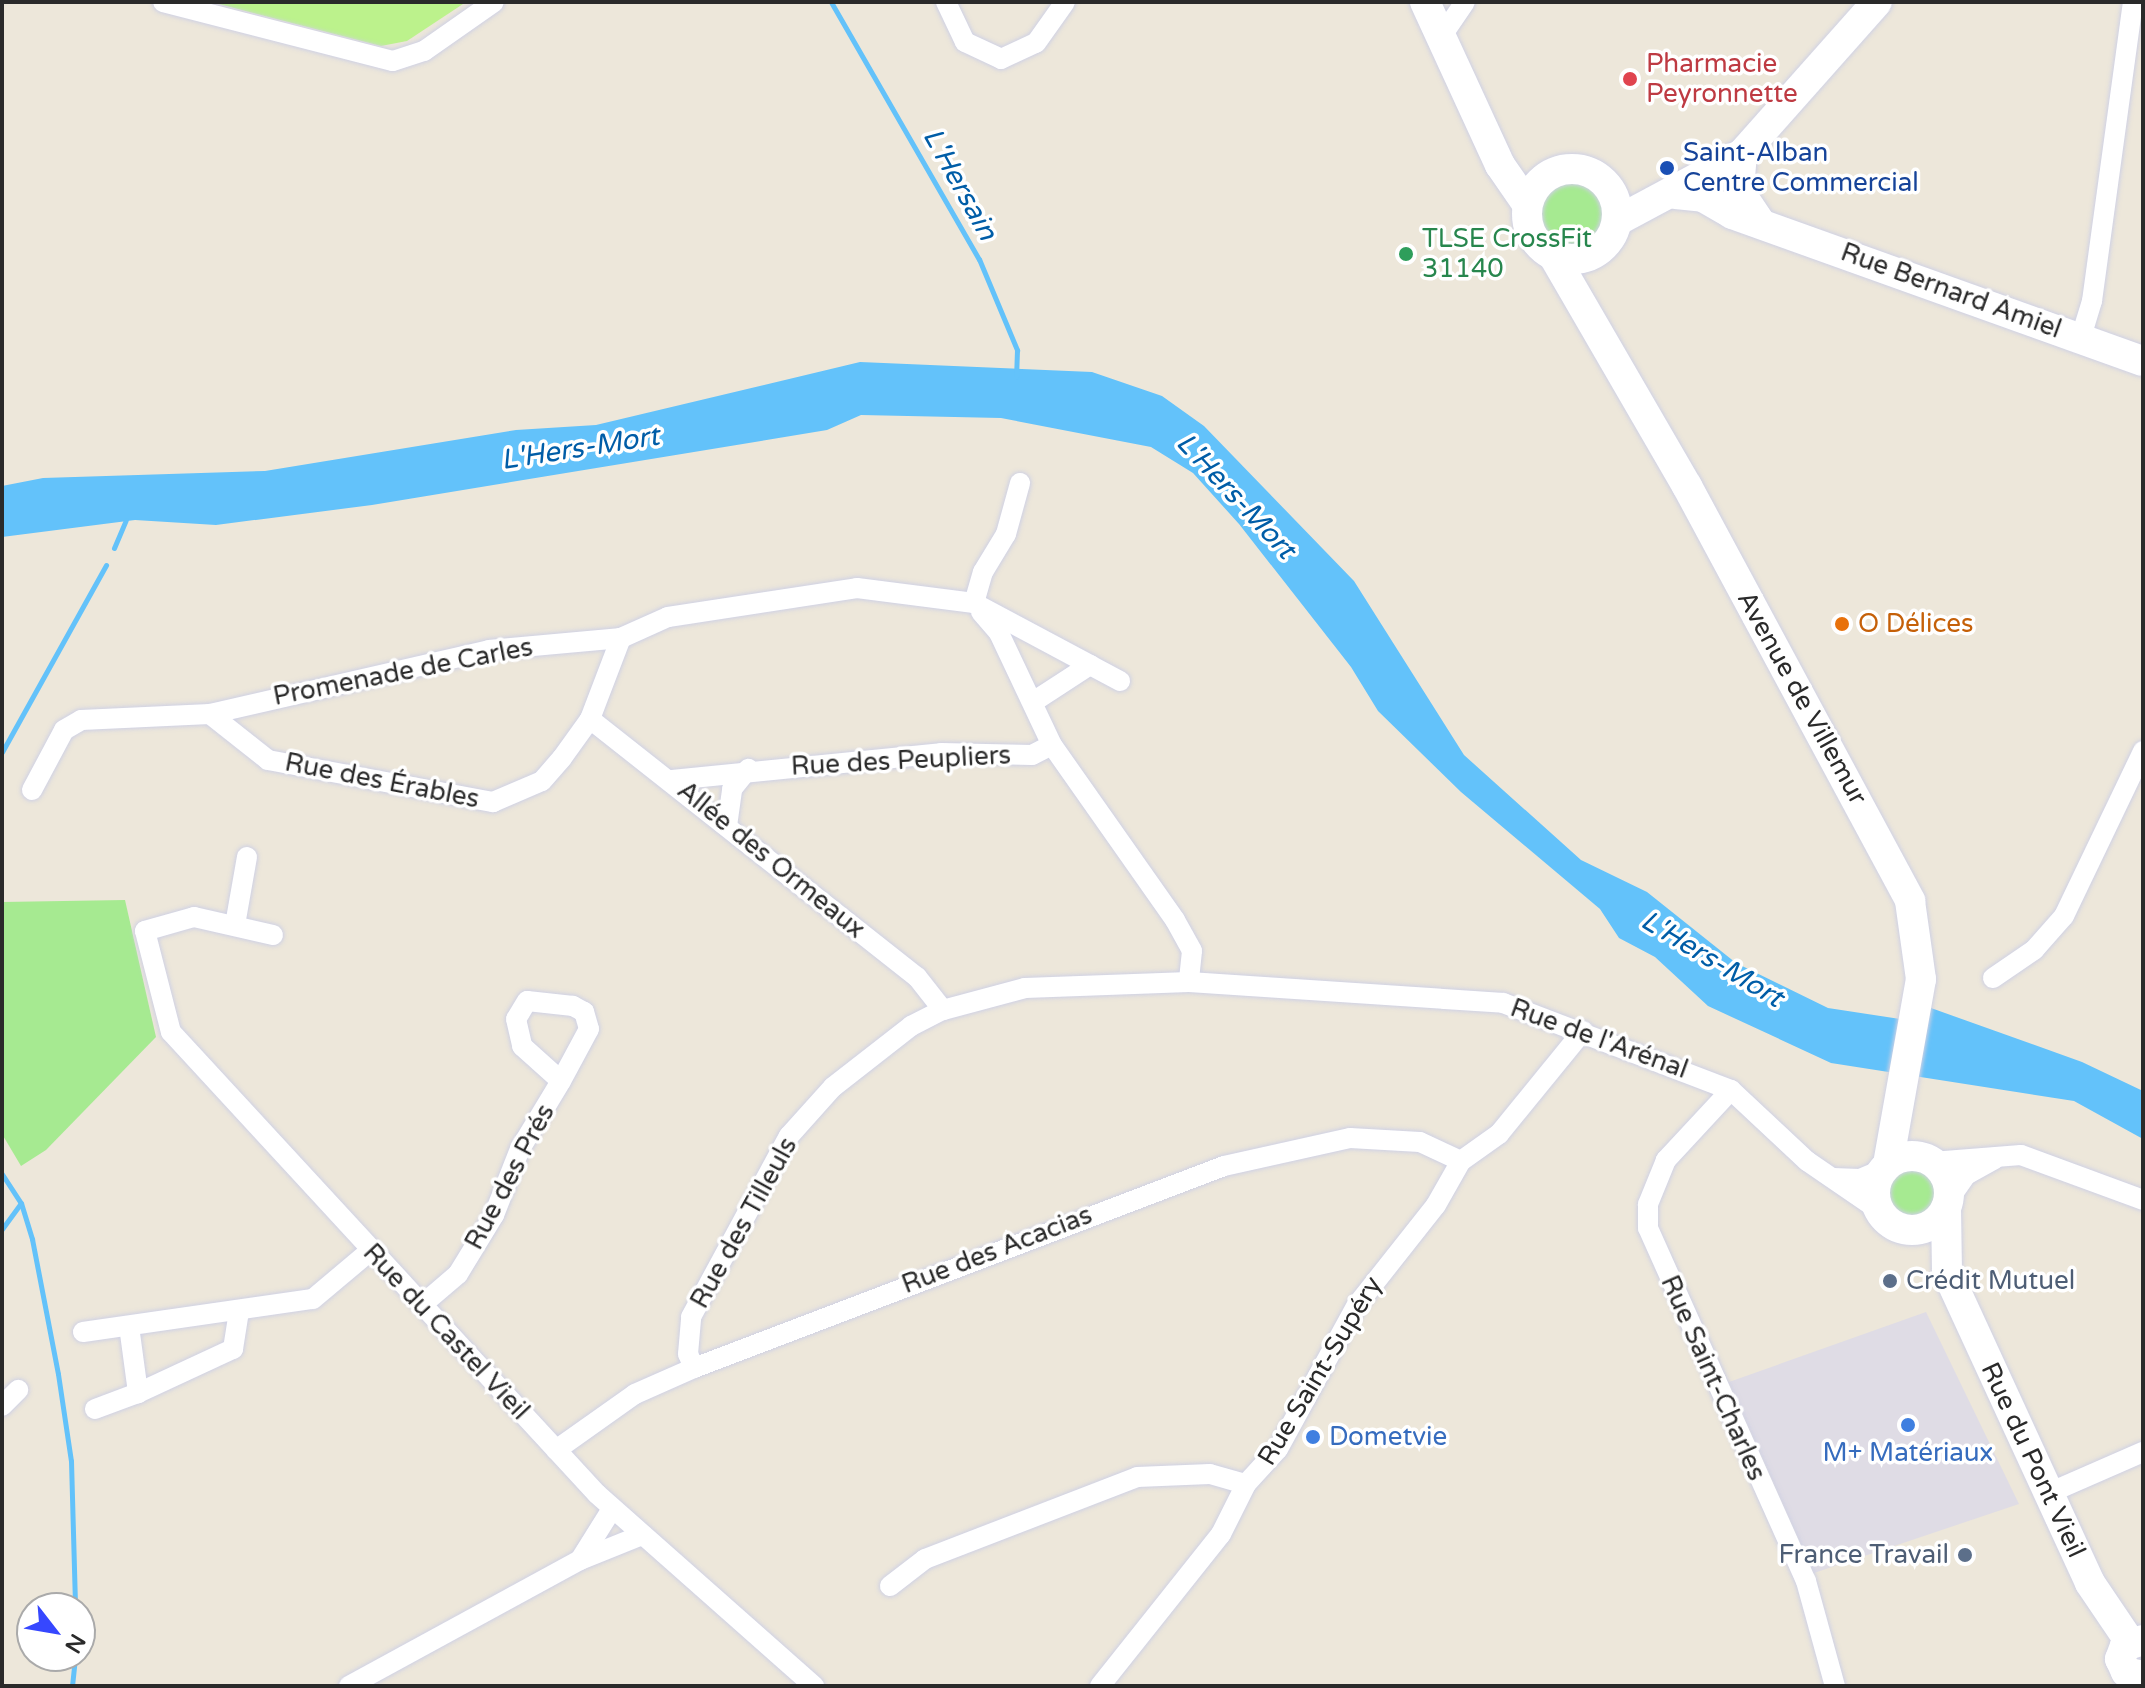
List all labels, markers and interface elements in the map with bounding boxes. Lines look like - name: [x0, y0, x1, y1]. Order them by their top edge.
- place label: Pharmacie Peyronnette: [1646, 48, 1798, 110]
- marker: Pharmacie Peyronnette: [1621, 70, 1639, 88]
- water label: L'Hersain: [916, 122, 1004, 246]
- place label: Saint-Alban Centre Commercial: [1683, 137, 1919, 198]
- marker: Saint-Alban Centre Commercial: [1658, 159, 1676, 177]
- place label: TLSE CrossFit 31140: [1422, 223, 1592, 284]
- street label: Rue Bernard Amiel: [1837, 237, 2065, 345]
- marker: TLSE CrossFit 31140: [1397, 245, 1415, 263]
- water label: L'Hers-Mort: [499, 419, 661, 477]
- water label: L'Hers-Mort: [1169, 426, 1303, 566]
- street label: Avenue de Villemur: [1730, 586, 1874, 810]
- place label: O Délices: [1858, 608, 1974, 640]
- marker: O Délices: [1833, 615, 1851, 633]
- street label: Promenade de Carles: [271, 632, 535, 712]
- street label: Rue des Peupliers: [790, 740, 1012, 782]
- street label: Rue des Érables: [282, 747, 482, 815]
- street label: Allée des Ormeaux: [671, 775, 871, 945]
- water label: L'Hers-Mort: [1635, 903, 1789, 1015]
- street label: Rue de l'Arénal: [1506, 992, 1692, 1086]
- street label: Rue des Prés: [459, 1099, 561, 1255]
- street label: Rue des Tilleuls: [684, 1132, 804, 1314]
- street label: Rue des Acacias: [898, 1199, 1096, 1301]
- street label: Rue du Castel Vieil: [356, 1237, 536, 1427]
- place label: Crédit Mutuel: [1906, 1265, 2075, 1297]
- street label: Rue Saint-Supéry: [1251, 1271, 1389, 1471]
- street label: Rue Saint-Charles: [1654, 1271, 1772, 1485]
- marker: Crédit Mutuel: [1881, 1272, 1899, 1290]
- street label: Rue du Pont Vieil: [1974, 1357, 2092, 1563]
- marker: M+ Matériaux: [1899, 1416, 1917, 1434]
- place label: Dometvie: [1329, 1421, 1447, 1453]
- marker: Dometvie: [1304, 1428, 1322, 1446]
- place label: M+ Matériaux: [1823, 1437, 1993, 1469]
- place label: France Travail: [1778, 1539, 1949, 1571]
- marker: France Travail: [1956, 1546, 1974, 1564]
- north arrow: [16, 1592, 96, 1672]
- text: N: [59, 1629, 91, 1658]

